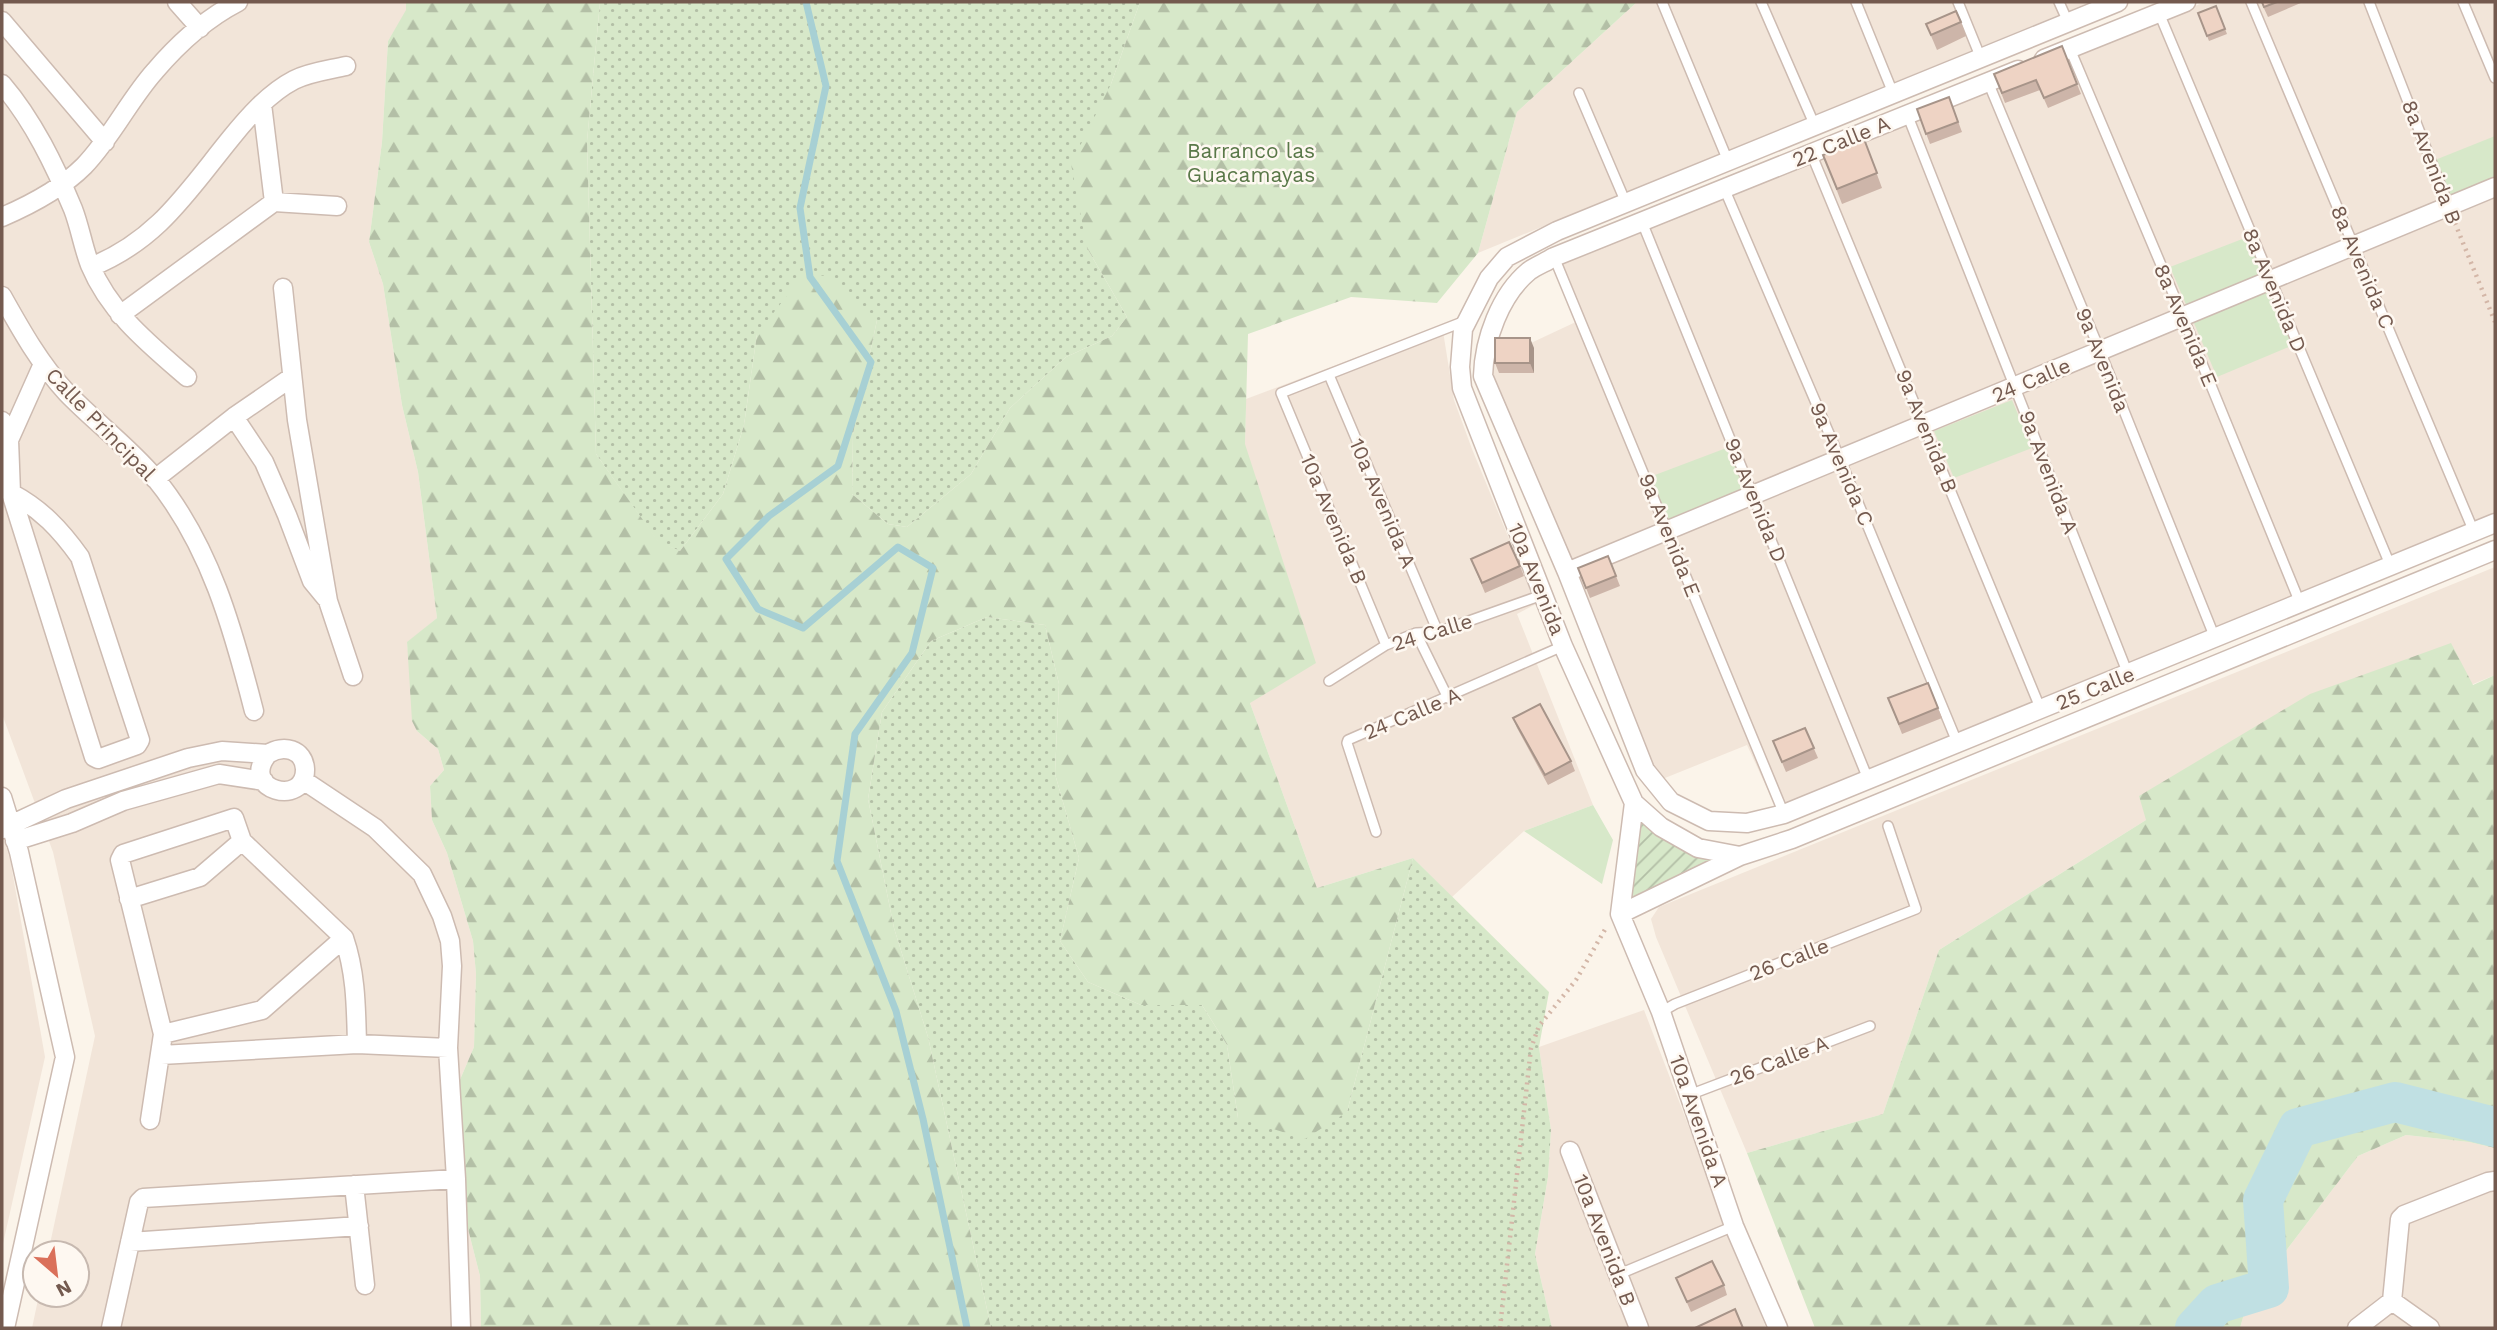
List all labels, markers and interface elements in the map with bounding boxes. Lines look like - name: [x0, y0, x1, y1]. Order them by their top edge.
- street label: 8a Avenida B: [2397, 96, 2467, 228]
- street label: 22 Calle A: [1789, 110, 1894, 172]
- park label: Barranco las Guacamayas: [1187, 138, 1315, 187]
- street label: 8a Avenida C: [2326, 202, 2400, 332]
- street label: 8a Avenida D: [2238, 224, 2312, 356]
- street label: 8a Avenida E: [2149, 260, 2223, 390]
- street label: 9a Avenida: [2071, 304, 2135, 416]
- street label: 24 Calle: [1988, 352, 2074, 408]
- street label: Calle Principal: [41, 362, 162, 486]
- street label: 9a Avenida B: [1891, 366, 1963, 496]
- street label: 9a Avenida C: [1805, 399, 1879, 529]
- street label: 9a Avenida A: [2014, 407, 2084, 537]
- street label: 10a Avenida A: [1344, 434, 1422, 572]
- street label: 9a Avenida D: [1720, 434, 1792, 566]
- street label: 10a Avenida B: [1295, 450, 1373, 588]
- street label: 9a Avenida E: [1634, 470, 1706, 600]
- street label: 10a Avenida: [1503, 519, 1571, 639]
- street label: 24 Calle: [1389, 608, 1475, 656]
- street label: 25 Calle: [2052, 661, 2138, 715]
- street label: 24 Calle A: [1360, 681, 1464, 745]
- street label: 26 Calle: [1746, 932, 1832, 986]
- street label: 26 Calle A: [1726, 1030, 1832, 1090]
- street label: 10a Avenida A: [1665, 1051, 1733, 1191]
- street label: 10a Avenida B: [1568, 1171, 1642, 1309]
- north arrow: [21, 1239, 91, 1309]
- text: N: [52, 1275, 75, 1302]

